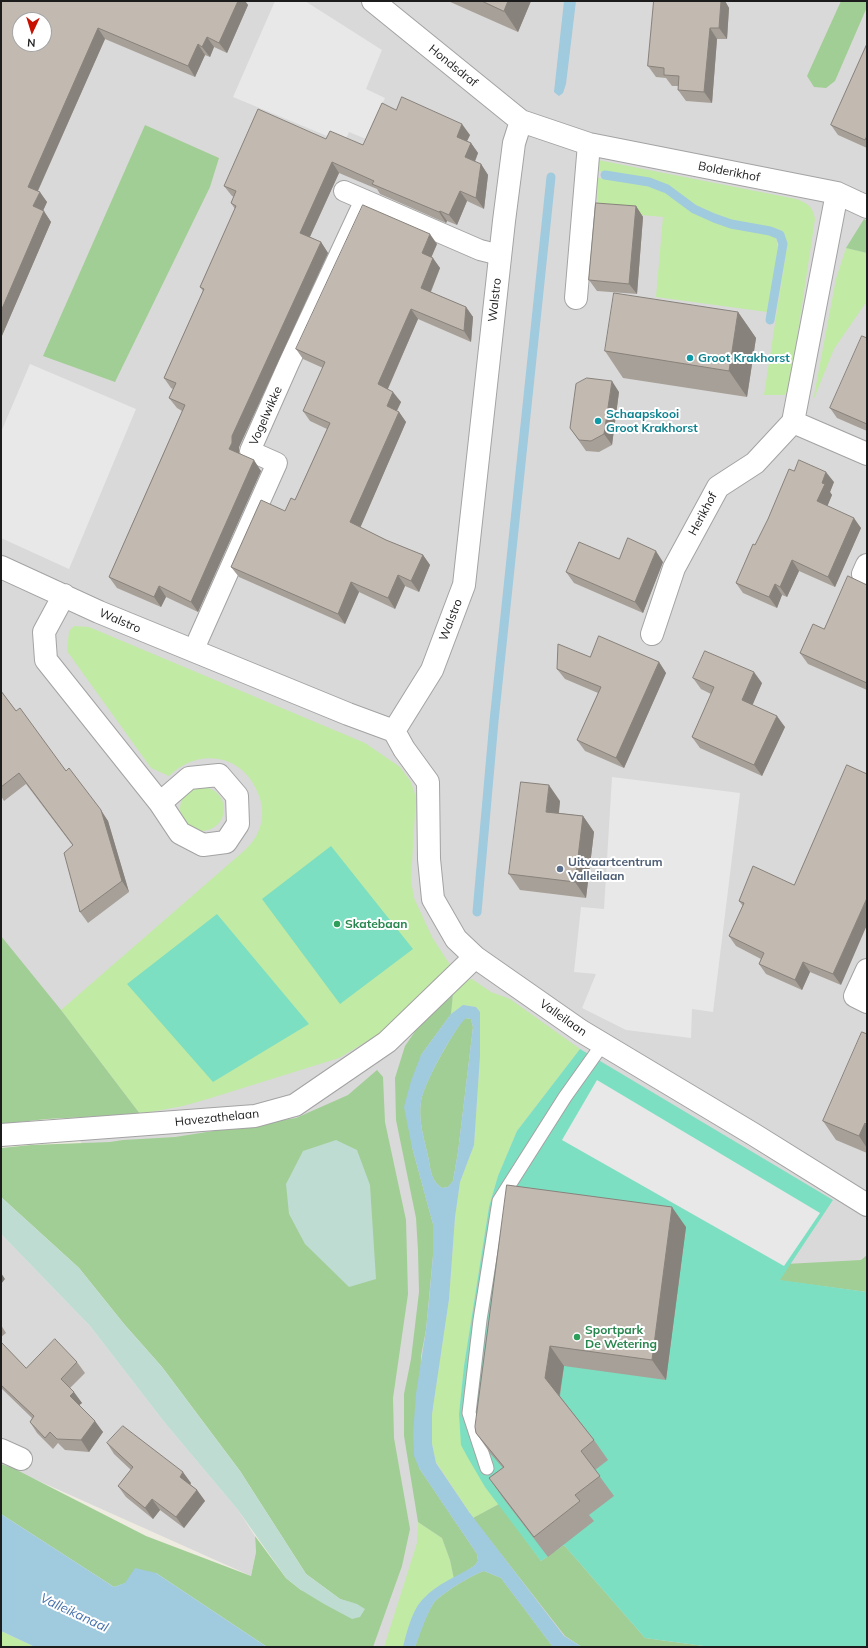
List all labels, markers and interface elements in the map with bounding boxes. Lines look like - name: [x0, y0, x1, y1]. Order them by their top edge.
- north arrow: [12, 12, 52, 52]
- text: N: [27, 36, 36, 50]
- street label: Hondsdraf: [426, 42, 480, 90]
- street label: Bolderikhof: [697, 159, 761, 185]
- street label: Walstro: [486, 277, 504, 323]
- place label: Groot Krakhorst: [698, 351, 790, 365]
- marker: Groot Krakhorst: [685, 353, 695, 363]
- street label: Vogelwikke: [247, 384, 285, 448]
- place label: Schaapskooi Groot Krakhorst: [606, 407, 698, 435]
- marker: Schaapskooi Groot Krakhorst: [593, 416, 603, 426]
- street label: Herikhof: [686, 490, 720, 538]
- street label: Walstro: [436, 597, 466, 643]
- street label: Walstro: [97, 606, 143, 636]
- place label: Uitvaartcentrum Valleilaan: [568, 855, 662, 883]
- marker: Uitvaartcentrum Valleilaan: [555, 864, 565, 874]
- place label: Skatebaan: [345, 917, 407, 931]
- marker: Skatebaan: [332, 919, 342, 929]
- street label: Valleilaan: [537, 997, 589, 1039]
- street label: Havezathelaan: [174, 1106, 260, 1130]
- place label: Sportpark De Wetering: [585, 1323, 657, 1351]
- marker: Sportpark De Wetering: [572, 1332, 582, 1342]
- water label: Valleikanaal: [38, 1590, 110, 1636]

